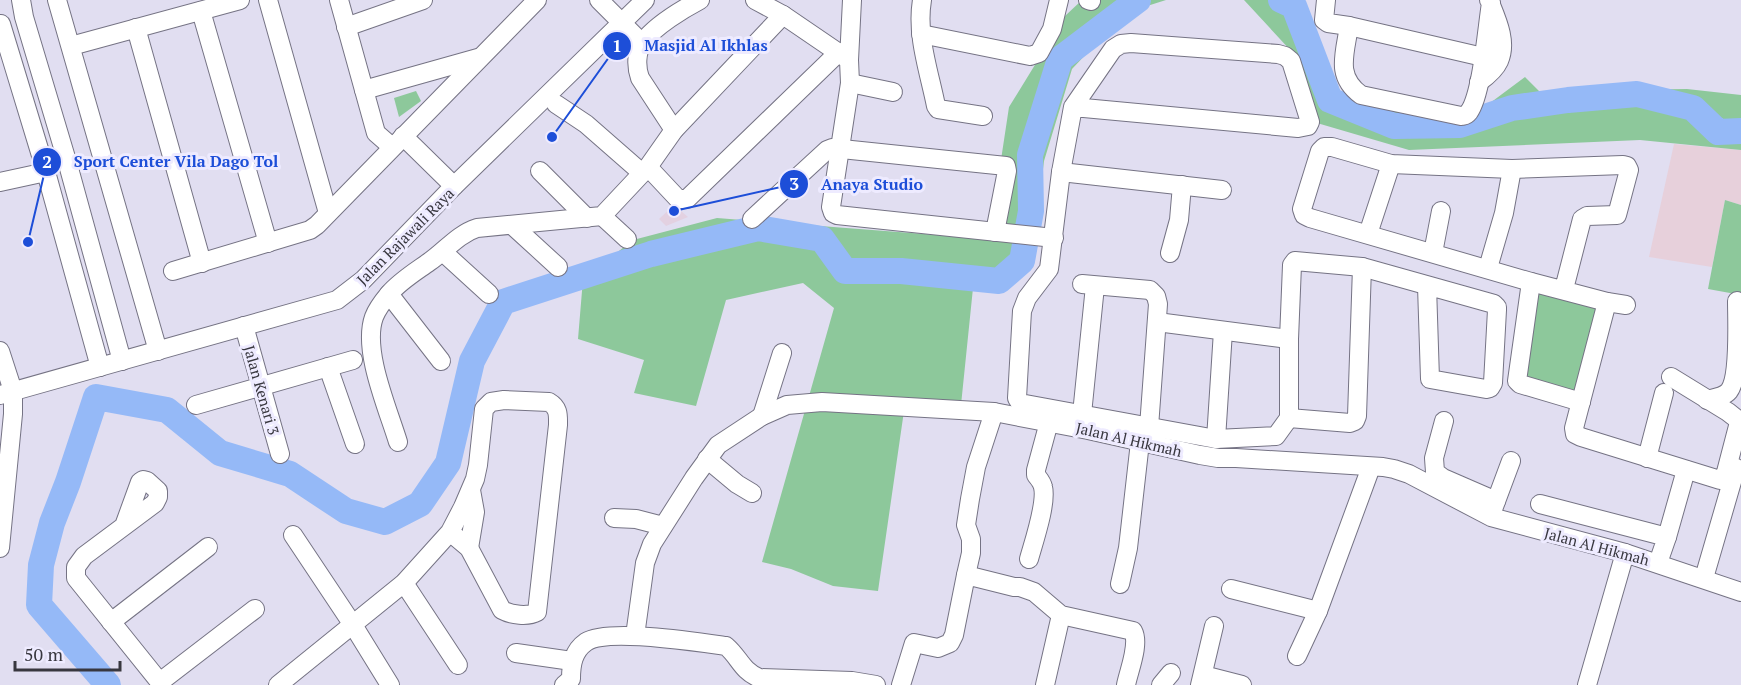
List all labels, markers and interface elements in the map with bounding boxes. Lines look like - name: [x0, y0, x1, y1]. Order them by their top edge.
- callout: Masjid Al Ikhlas: [602, 29, 780, 63]
- text: 1: [612, 33, 622, 57]
- text: Masjid Al Ikhlas: [644, 34, 768, 56]
- callout: Sport Center Vila Dago Tol: [32, 145, 291, 179]
- text: 2: [42, 149, 52, 173]
- text: Sport Center Vila Dago Tol: [74, 150, 278, 172]
- callout: Anaya Studio: [779, 167, 935, 201]
- text: 3: [789, 171, 799, 195]
- text: Anaya Studio: [821, 173, 924, 195]
- street label: Jalan Rajawali Raya: [352, 183, 458, 289]
- street label: Jalan Kenari 3: [240, 343, 284, 437]
- street label: Jalan Al Hikmah: [1074, 417, 1184, 461]
- street label: Jalan Al Hikmah: [1542, 522, 1652, 570]
- scale bar: [15, 634, 120, 672]
- text: 50 m: [24, 642, 64, 666]

